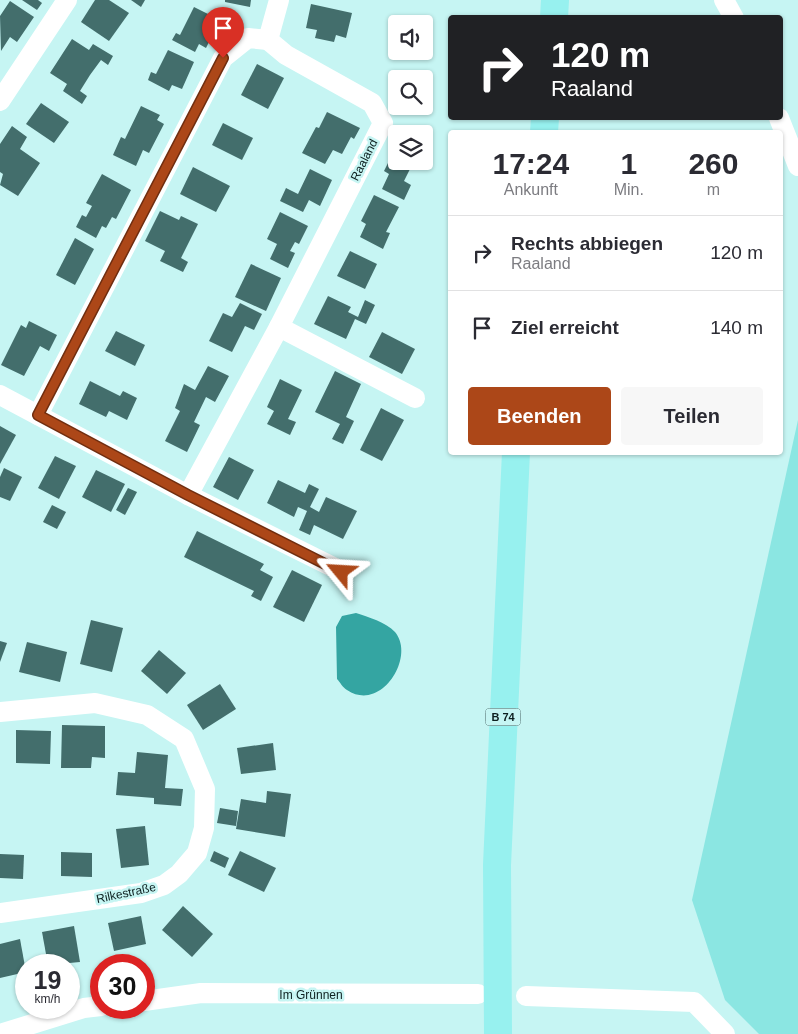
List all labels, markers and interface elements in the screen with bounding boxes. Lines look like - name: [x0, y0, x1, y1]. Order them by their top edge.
- pin: [202, 7, 244, 58]
- icon: arrive: [209, 14, 237, 42]
- map controls: [388, 15, 433, 170]
- button: sound: [388, 15, 433, 60]
- icon: right: [468, 35, 533, 100]
- text: 120 m: [551, 35, 650, 74]
- button: search: [388, 70, 433, 115]
- text: Raaland: [551, 76, 633, 101]
- button: layers: [388, 125, 433, 170]
- street label: Raaland: [348, 137, 380, 183]
- text: 17:24: [492, 147, 569, 180]
- text: 1: [620, 147, 637, 180]
- text: 260: [688, 147, 738, 180]
- text: Ankunft: [504, 181, 558, 198]
- text: Min.: [614, 181, 644, 198]
- text: m: [707, 181, 720, 198]
- text: Rechts abbiegen: [511, 233, 663, 254]
- icon: right: [468, 239, 496, 267]
- text: 120 m: [710, 242, 763, 263]
- text: Raaland: [511, 255, 571, 272]
- icon: arrive: [468, 314, 496, 342]
- text: Ziel erreicht: [511, 317, 619, 338]
- text: 140 m: [710, 317, 763, 338]
- button: Beenden: [468, 387, 611, 445]
- button: Teilen: [621, 387, 763, 445]
- position arrow: [314, 545, 366, 597]
- road number: B 74: [486, 709, 520, 726]
- street label: Rilkestraße: [95, 880, 157, 906]
- speed limit sign: 30: [90, 954, 155, 1019]
- text: 19: [34, 966, 61, 994]
- street label: Im Grünnen: [279, 988, 343, 1002]
- text: km/h: [34, 992, 61, 1006]

